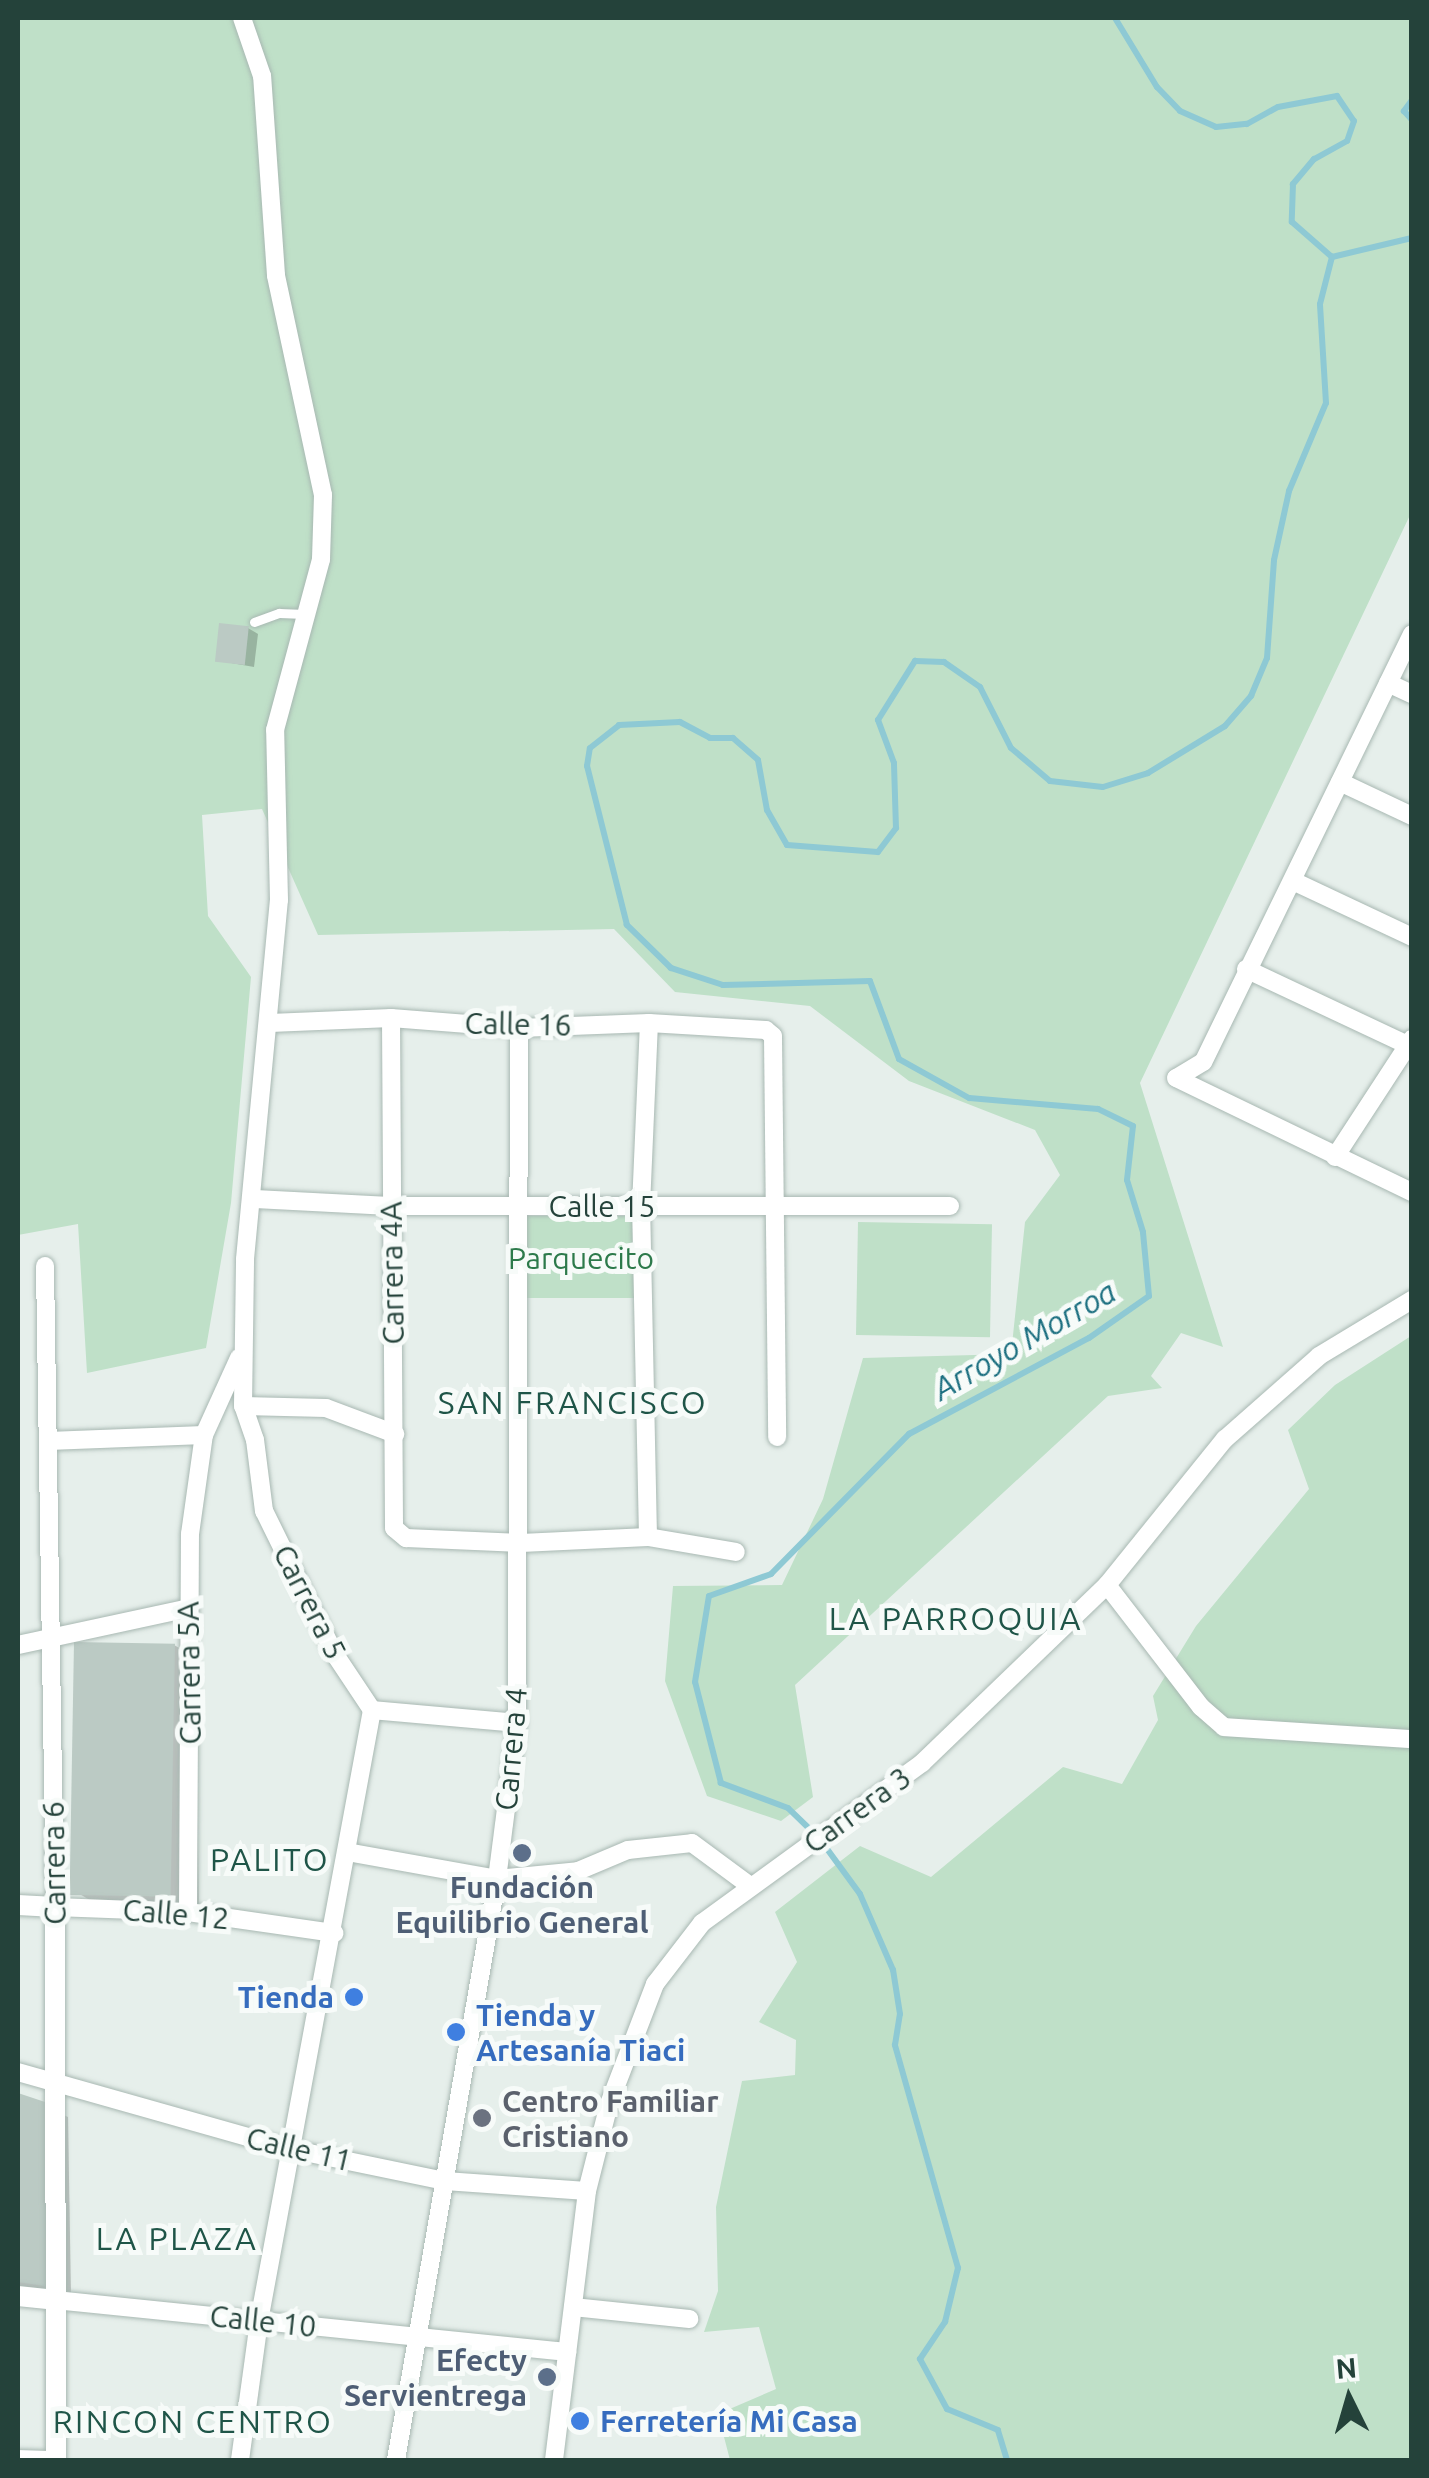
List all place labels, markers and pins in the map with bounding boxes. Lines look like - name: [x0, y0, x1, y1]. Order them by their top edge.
- marker: Fundación Equilibrio General: [511, 1842, 533, 1864]
- place label: Fundación Equilibrio General: [395, 1869, 649, 1940]
- place label: Tienda: [238, 1979, 334, 2015]
- marker: Tienda: [343, 1986, 365, 2008]
- place label: Tienda y Artesanía Tiaci: [476, 1997, 685, 2068]
- marker: Tienda y Artesanía Tiaci: [445, 2021, 467, 2043]
- place label: Centro Familiar Cristiano: [502, 2083, 718, 2154]
- marker: Centro Familiar Cristiano: [471, 2107, 493, 2129]
- place label: Efecty Servientrega: [344, 2342, 527, 2412]
- marker: Efecty Servientrega: [536, 2366, 558, 2388]
- place label: Ferretería Mi Casa: [600, 2403, 858, 2439]
- marker: Ferretería Mi Casa: [569, 2410, 591, 2432]

